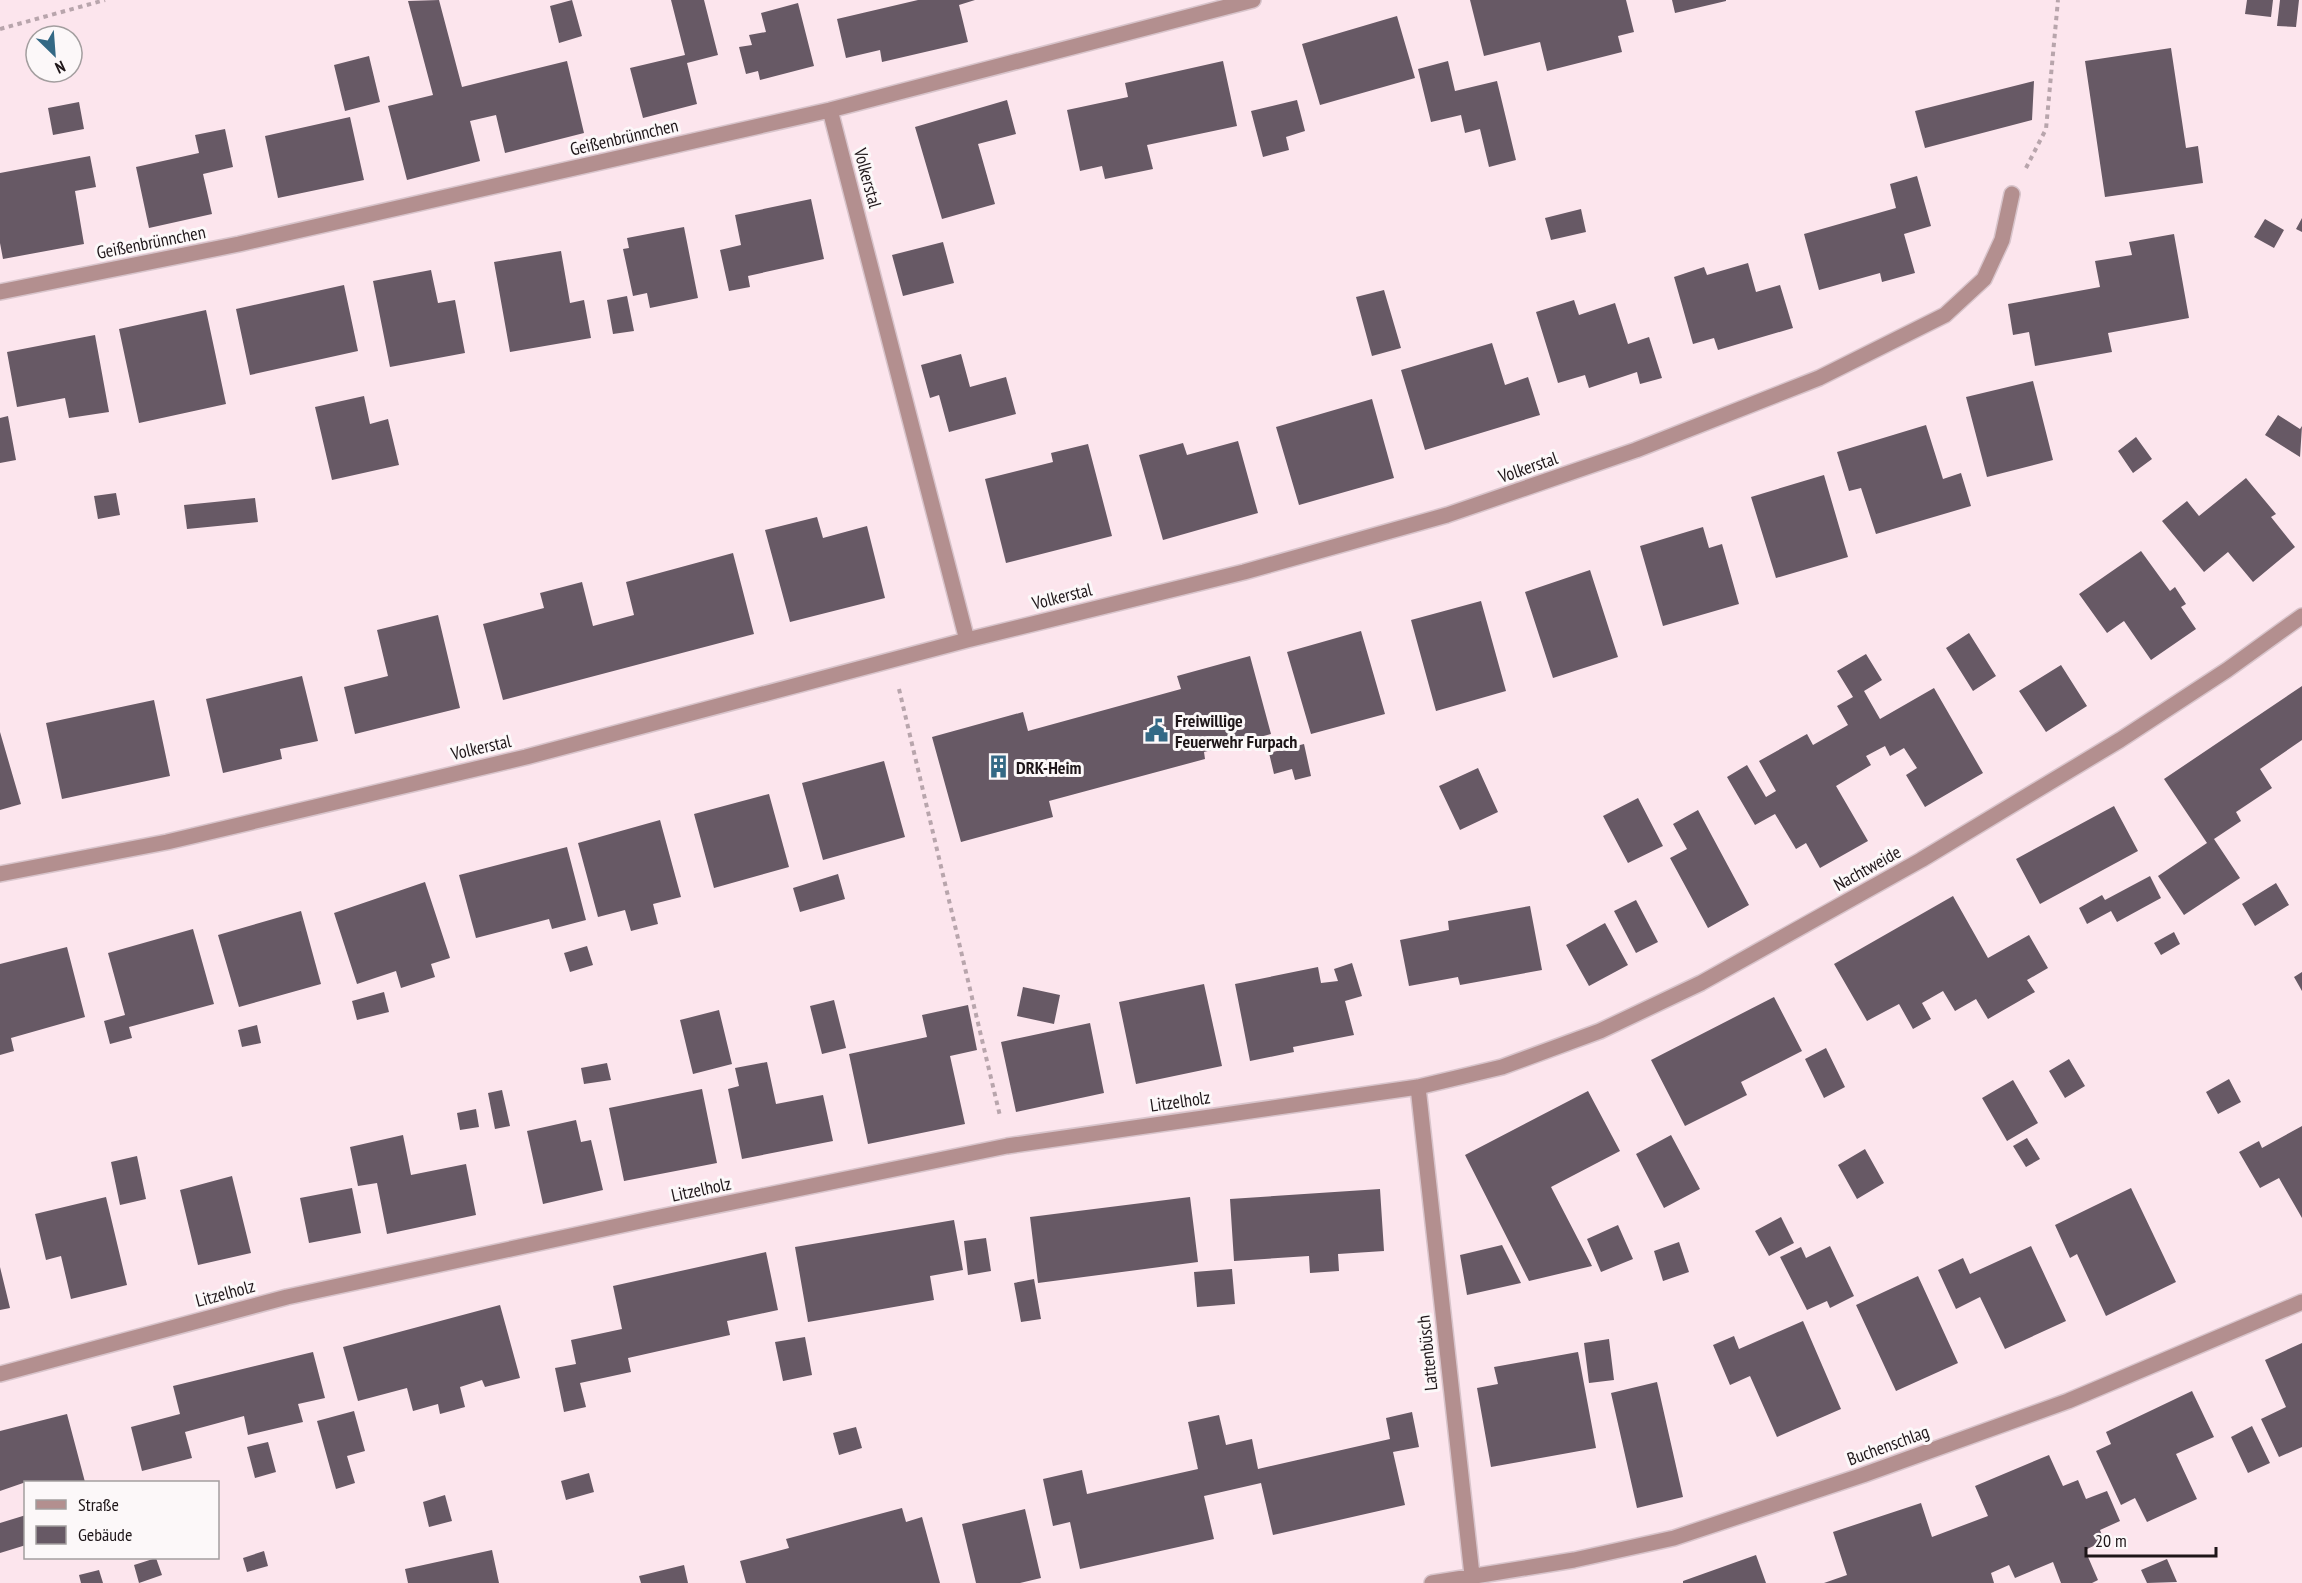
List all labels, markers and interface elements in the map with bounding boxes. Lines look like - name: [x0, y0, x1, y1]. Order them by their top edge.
- north arrow: [24, 24, 84, 84]
- text: N: [52, 57, 68, 78]
- street label: Geißenbrünnchen: [568, 113, 680, 161]
- street label: Volkerstal: [849, 145, 887, 211]
- street label: Geißenbrünnchen: [95, 220, 207, 264]
- street label: Volkerstal: [1494, 446, 1561, 488]
- street label: Volkerstal: [1029, 577, 1095, 615]
- place label: Freiwillige Feuerwehr Furpach: [1175, 709, 1297, 753]
- public building icon: Freiwillige Feuerwehr Furpach: [1144, 717, 1170, 743]
- street label: Volkerstal: [448, 729, 514, 765]
- building icon: DRK-Heim: [985, 754, 1011, 780]
- place label: DRK-Heim: [1016, 756, 1082, 779]
- street label: Nachtweide: [1829, 840, 1905, 896]
- street label: Litzelholz: [1148, 1085, 1212, 1117]
- street label: Litzelholz: [669, 1171, 733, 1207]
- street label: Litzelholz: [193, 1274, 257, 1312]
- street label: Lattenbüsch: [1412, 1314, 1442, 1392]
- street label: Buchenschlag: [1844, 1420, 1932, 1470]
- legend: [24, 1481, 219, 1559]
- text: Straße: [78, 1493, 119, 1516]
- scale bar: [2086, 1520, 2216, 1558]
- text: Gebäude: [78, 1523, 132, 1546]
- text: 20 m: [2095, 1529, 2127, 1552]

